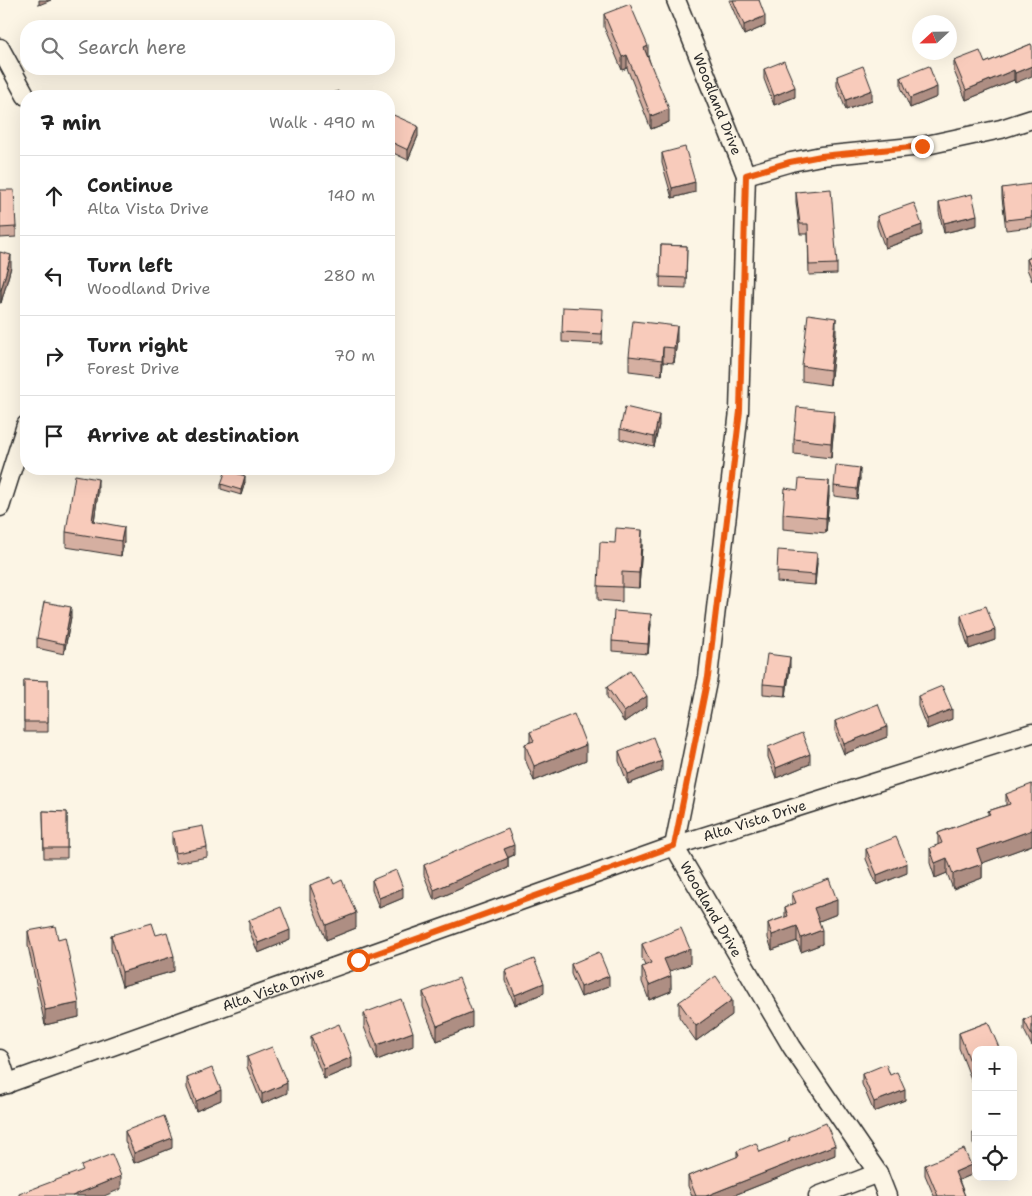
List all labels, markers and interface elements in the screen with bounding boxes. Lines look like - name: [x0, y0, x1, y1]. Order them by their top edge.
- north arrow: [912, 15, 957, 60]
- search box: [20, 20, 395, 75]
- icon: search: [38, 34, 66, 62]
- text: Search here: [78, 35, 187, 60]
- street label: Woodland Drive: [689, 50, 746, 158]
- text: 7 min: [40, 109, 101, 137]
- text: Walk · 490 m: [269, 112, 375, 133]
- route end: [911, 135, 934, 158]
- text: Continue: [87, 173, 173, 198]
- icon: ahead: [40, 182, 68, 210]
- text: 140 m: [328, 185, 375, 206]
- text: Alta Vista Drive: [87, 198, 209, 219]
- text: Turn left: [87, 253, 173, 278]
- icon: left: [40, 262, 68, 290]
- text: 280 m: [323, 265, 375, 286]
- text: Woodland Drive: [87, 278, 211, 299]
- text: Turn right: [87, 333, 188, 358]
- icon: right: [40, 342, 68, 370]
- text: 70 m: [334, 345, 375, 366]
- text: Forest Drive: [87, 358, 180, 379]
- icon: arrive: [40, 422, 68, 450]
- text: Arrive at destination: [87, 423, 299, 448]
- street label: Alta Vista Drive: [701, 796, 808, 845]
- street label: Woodland Drive: [676, 858, 746, 960]
- route start: [347, 949, 370, 972]
- street label: Alta Vista Drive: [220, 962, 327, 1015]
- map controls: [972, 1046, 1017, 1181]
- button: +: [972, 1046, 1017, 1091]
- button: −: [972, 1091, 1017, 1136]
- button: locate: [972, 1136, 1017, 1181]

